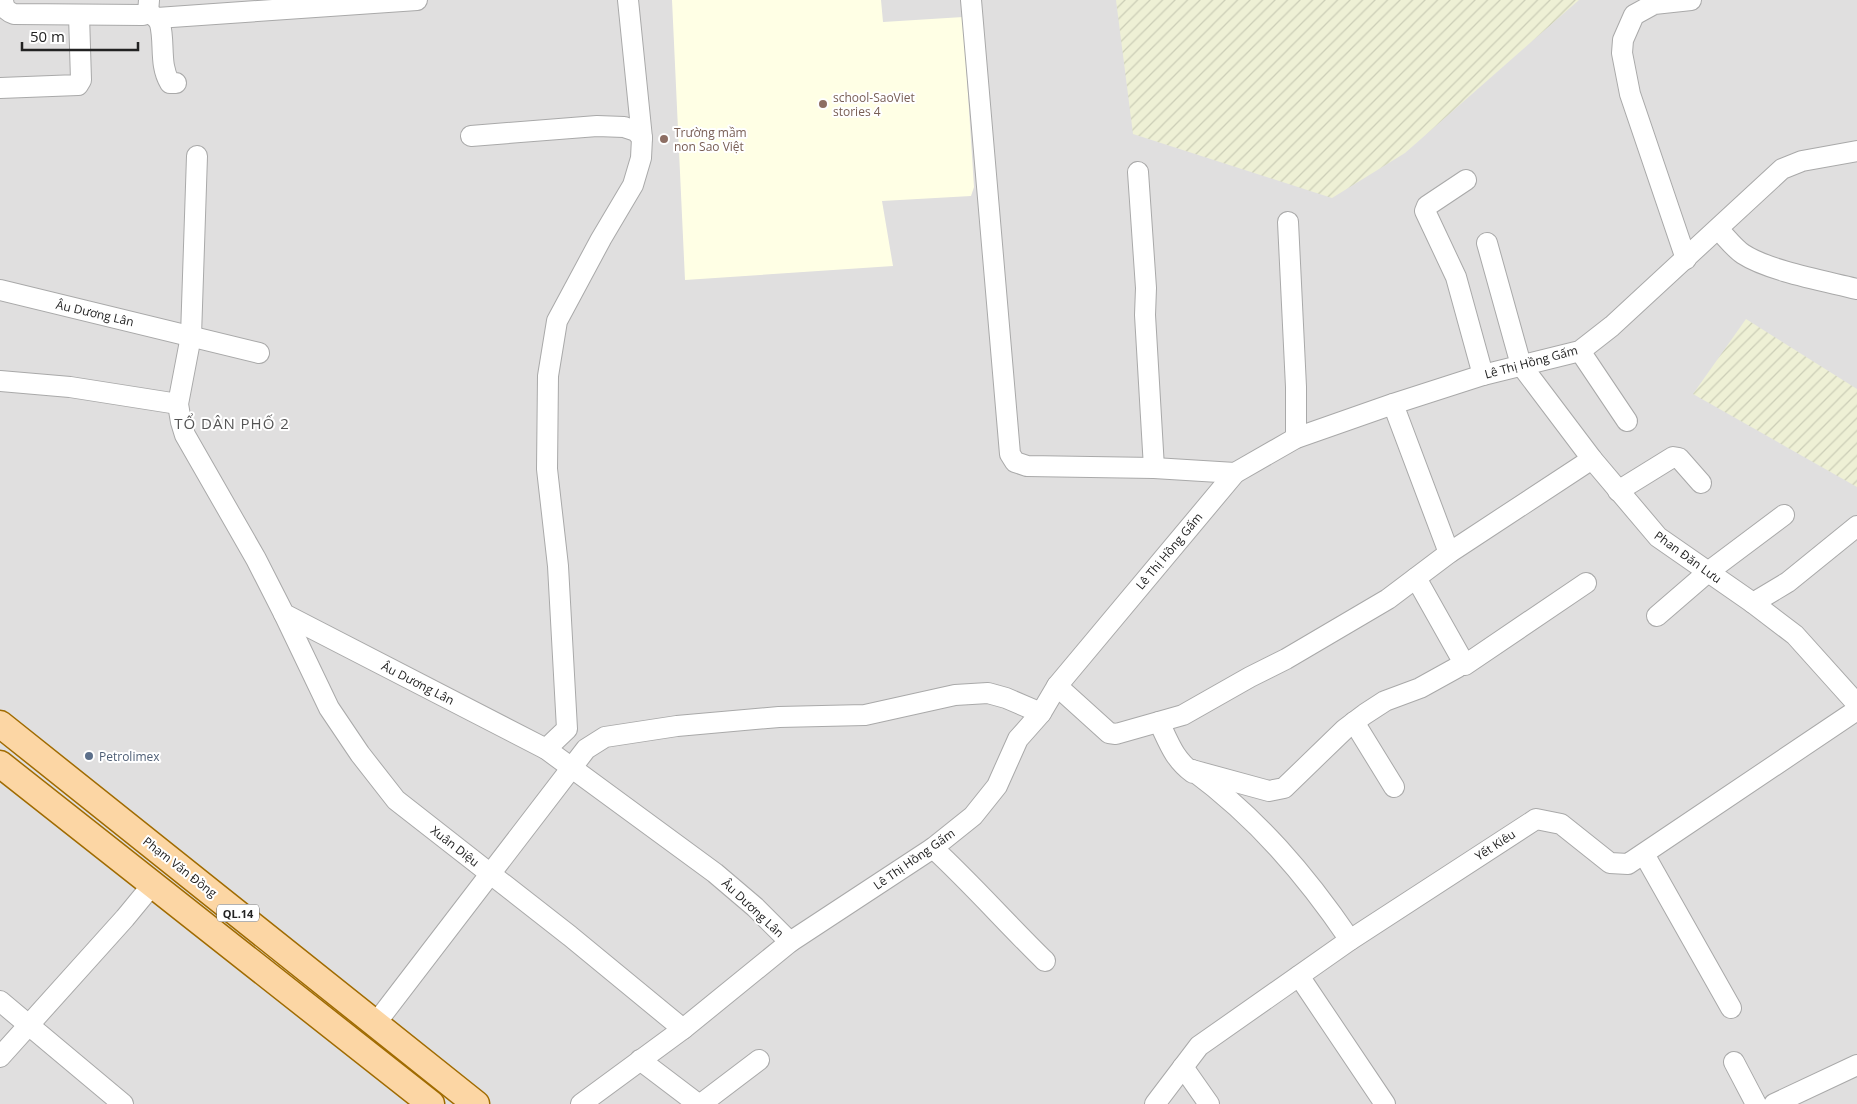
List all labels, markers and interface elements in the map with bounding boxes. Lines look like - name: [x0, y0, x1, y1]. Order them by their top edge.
- scale bar: [22, 20, 139, 52]
- text: 50 m: [30, 26, 65, 46]
- place label: school-SaoViet stories 4: [833, 89, 915, 120]
- marker: school-SaoViet stories 4: [817, 98, 829, 110]
- place label: Trường mầm non Sao Việt: [674, 124, 747, 155]
- marker: Trường mầm non Sao Việt: [658, 133, 670, 145]
- street label: Âu Dương Lân: [54, 296, 136, 330]
- street label: Lê Thị Hồng Gấm: [1483, 341, 1579, 383]
- district label: TỔ DÂN PHỐ 2: [174, 413, 290, 433]
- street label: Lê Thị Hồng Gấm: [1132, 509, 1206, 593]
- street label: Phan Đăn Lưu: [1651, 527, 1725, 587]
- street label: Âu Dương Lân: [379, 657, 457, 709]
- place label: Petrolimex: [99, 748, 160, 765]
- marker: Petrolimex: [83, 750, 95, 762]
- street label: Xuân Diệu: [427, 822, 483, 870]
- street label: Lê Thị Hồng Gấm: [870, 825, 958, 893]
- street label: Yết Kiêu: [1471, 826, 1519, 864]
- street label: Phạm Văn Đồng: [139, 833, 221, 902]
- street label: Âu Dương Lân: [718, 875, 788, 941]
- road number: QL.14: [217, 904, 259, 921]

